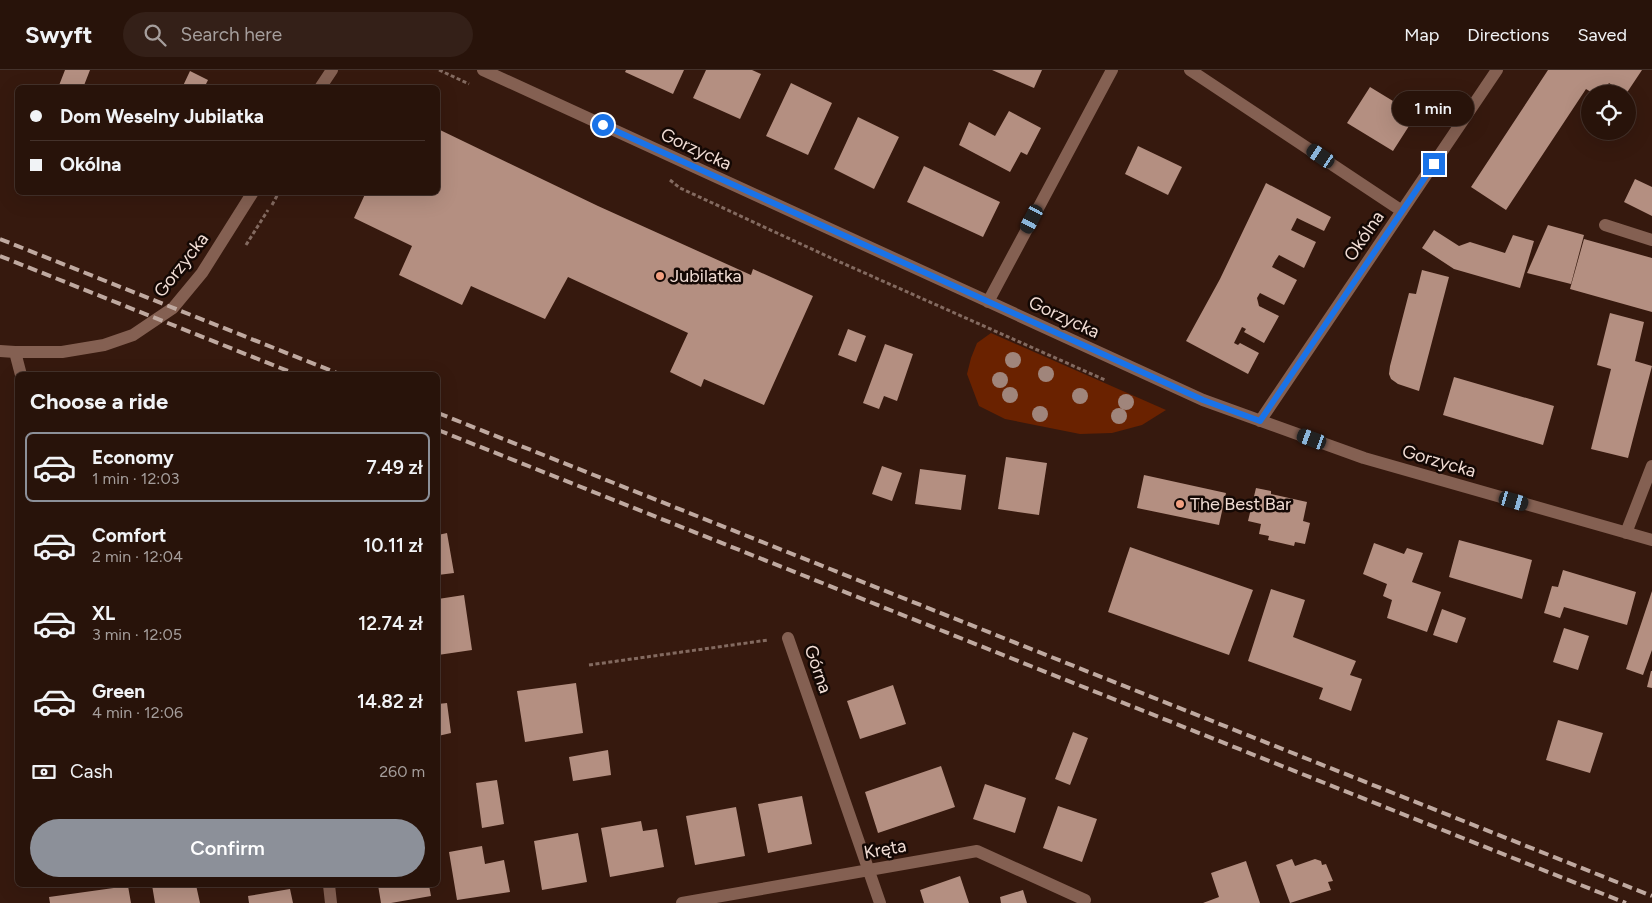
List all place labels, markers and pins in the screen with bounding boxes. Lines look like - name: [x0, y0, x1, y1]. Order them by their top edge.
- place label: Jubilatka: [670, 265, 742, 287]
- marker: Jubilatka: [654, 270, 666, 282]
- place label: The Best Bar: [1190, 493, 1291, 515]
- marker: The Best Bar: [1174, 498, 1186, 510]

